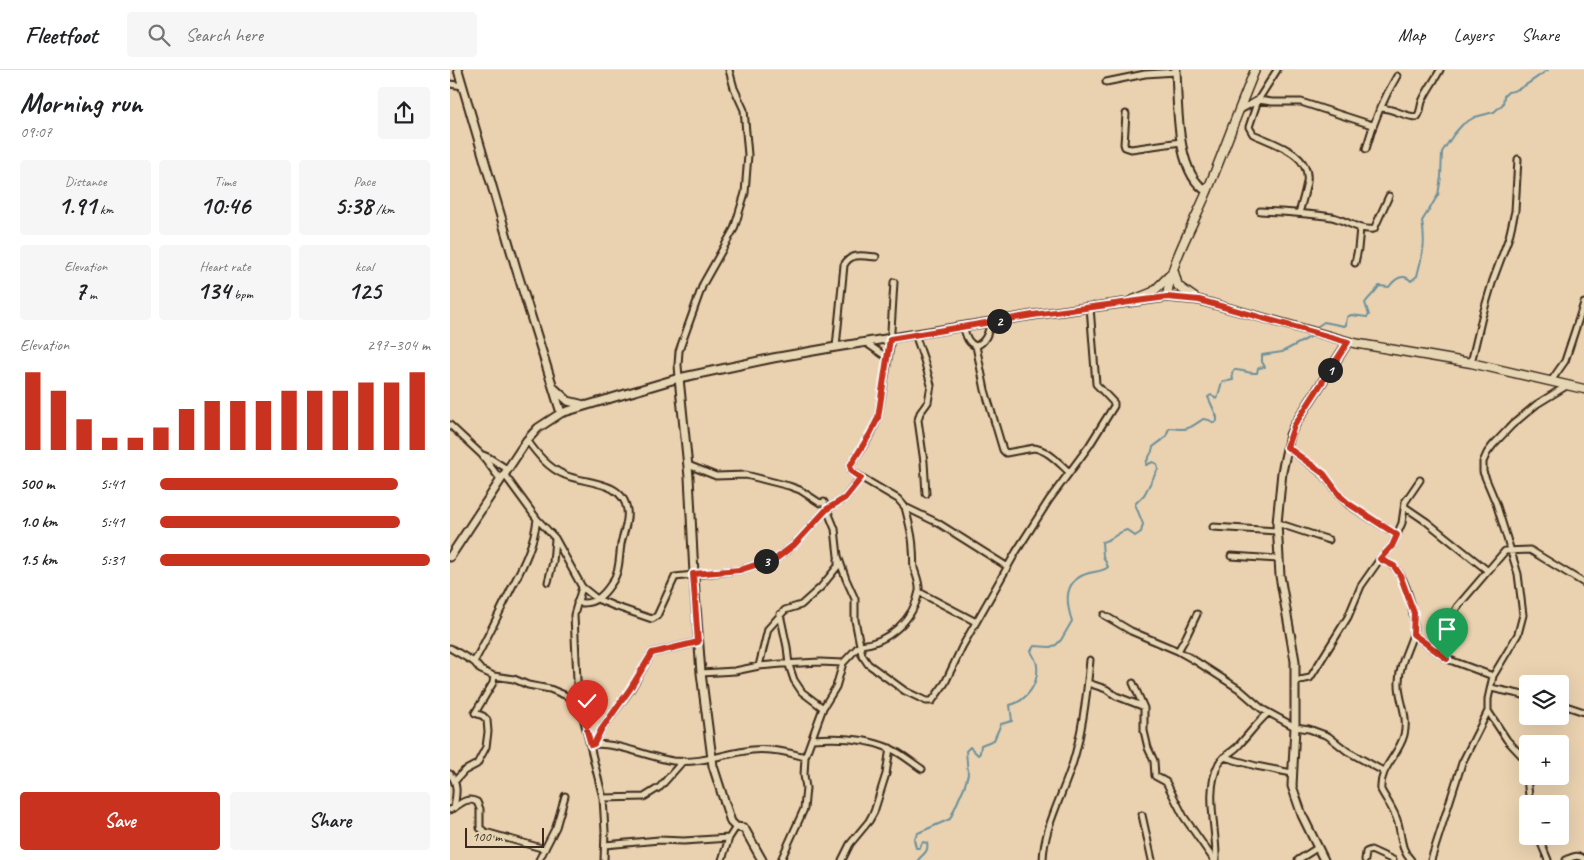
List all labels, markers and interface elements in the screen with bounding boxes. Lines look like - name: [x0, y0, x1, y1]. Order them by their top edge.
- search box: [127, 12, 477, 57]
- text: Fleetfoot: [25, 20, 97, 50]
- icon: search: [145, 21, 173, 49]
- text: Search here: [185, 23, 263, 47]
- text: Map: [1398, 24, 1426, 46]
- text: Layers: [1454, 24, 1493, 46]
- text: Share: [1521, 24, 1559, 46]
- text: Morning run: [20, 85, 142, 120]
- button: share: [378, 87, 430, 139]
- text: 09:07: [20, 122, 52, 142]
- text: Distance: [65, 173, 107, 190]
- text: Time: [214, 173, 236, 190]
- text: Pace: [354, 173, 375, 190]
- text: 1.91: [58, 190, 96, 222]
- text: 10:46: [200, 190, 250, 222]
- text: 5:38: [334, 190, 373, 222]
- text: km: [96, 201, 113, 218]
- text: /km: [373, 201, 394, 218]
- text: Elevation: [64, 258, 107, 275]
- text: Heart rate: [199, 258, 251, 275]
- text: kcal: [355, 258, 374, 275]
- text: 7: [74, 275, 86, 307]
- text: 134: [197, 275, 231, 307]
- text: 125: [348, 275, 381, 307]
- text: m: [86, 286, 97, 303]
- text: bpm: [231, 286, 253, 303]
- pin: 2: [986, 308, 1012, 334]
- text: 2: [996, 313, 1003, 330]
- text: Elevation: [20, 335, 69, 355]
- text: 297–304 m: [367, 335, 430, 355]
- pin: 1: [1318, 358, 1342, 382]
- text: 1: [1327, 362, 1334, 379]
- text: 500 m: [20, 474, 54, 494]
- text: 5:41: [100, 474, 125, 494]
- text: 1.0 km: [20, 512, 57, 532]
- text: 5:41: [100, 512, 125, 532]
- pin: 3: [754, 548, 778, 574]
- text: 1.5 km: [20, 550, 57, 570]
- text: 5:31: [100, 550, 125, 570]
- text: 3: [763, 553, 770, 570]
- pin: [1426, 608, 1468, 659]
- icon: arrive: [1433, 615, 1461, 643]
- map controls: [1519, 675, 1569, 845]
- button: layers: [1519, 675, 1569, 725]
- pin: [566, 680, 608, 731]
- icon: check: [573, 687, 601, 715]
- button: +: [1519, 735, 1569, 785]
- button: Save: [20, 792, 220, 850]
- button: Share: [230, 792, 430, 850]
- button: −: [1519, 795, 1569, 845]
- scale bar: [465, 825, 544, 848]
- text: 100 m: [472, 828, 502, 845]

